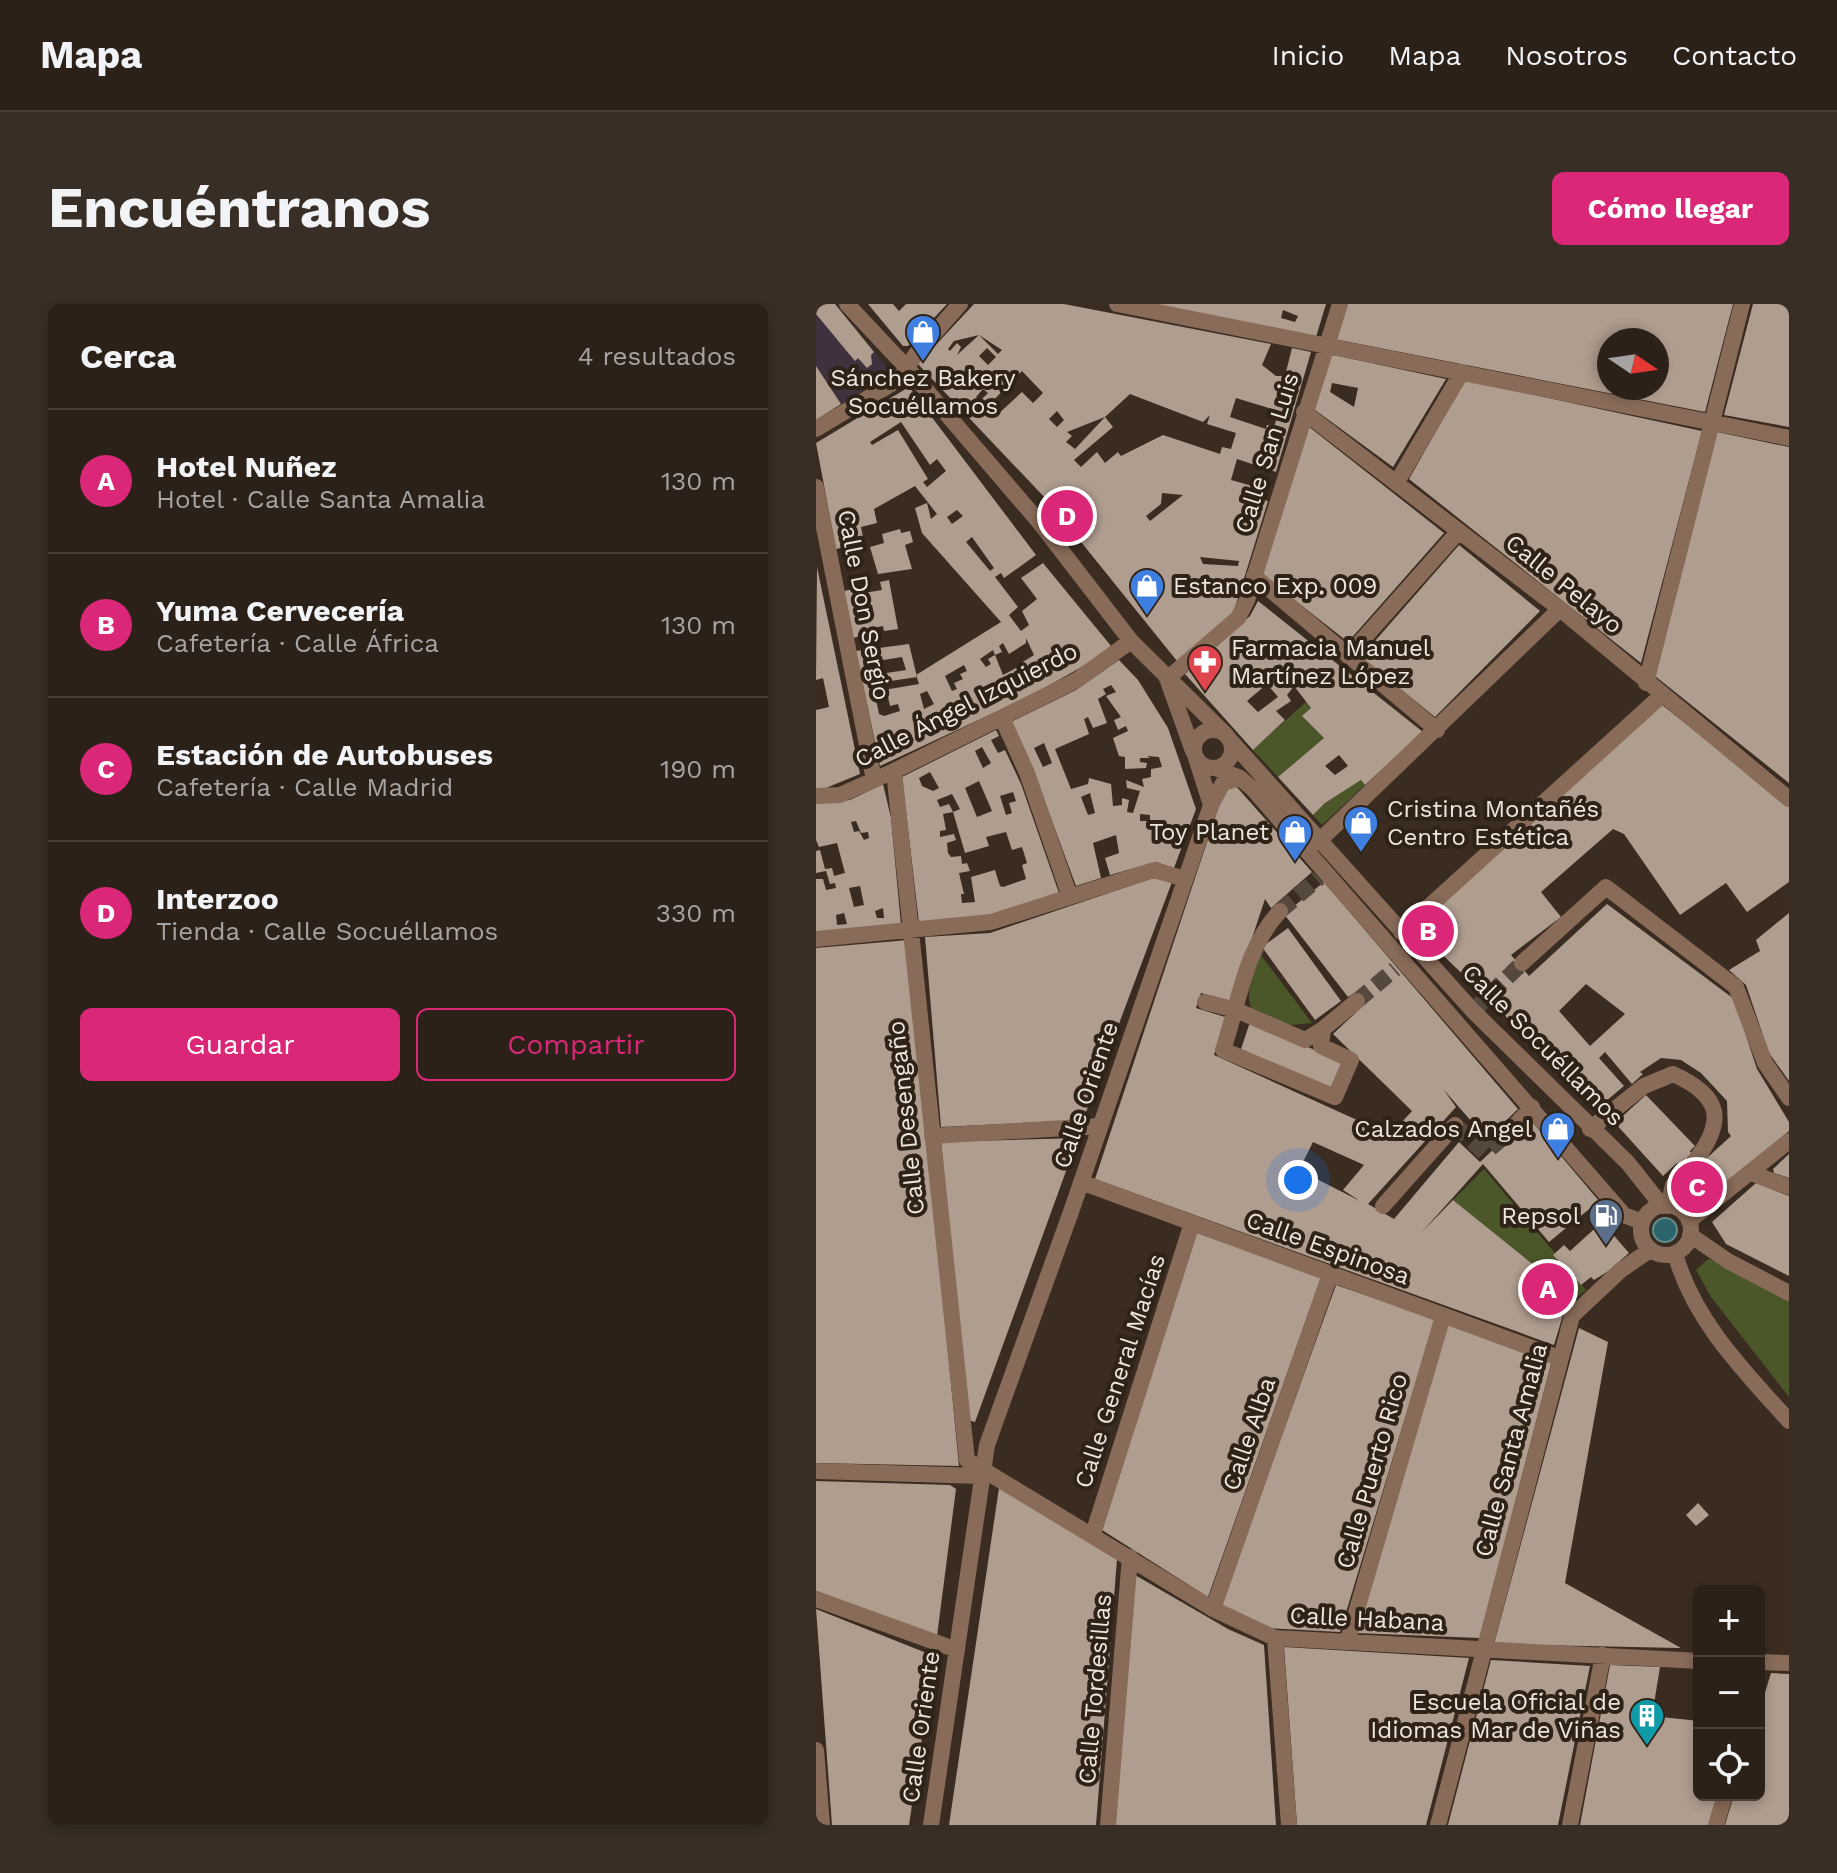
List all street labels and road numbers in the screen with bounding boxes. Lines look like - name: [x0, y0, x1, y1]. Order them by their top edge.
- street label: Calle San Luis: [1229, 369, 1305, 537]
- street label: Calle Don Sergio: [832, 507, 896, 703]
- street label: Calle Pelayo: [1500, 528, 1628, 640]
- street label: Calle Ángel Izquierdo: [850, 637, 1082, 773]
- street label: Calle Socuéllamos: [1456, 958, 1630, 1132]
- street label: Calle Oriente: [1048, 1018, 1124, 1172]
- street label: Calle Desengaño: [882, 1020, 930, 1216]
- street label: Calle Espinosa: [1243, 1205, 1413, 1291]
- street label: Calle General Macías: [1069, 1250, 1171, 1492]
- street label: Calle Santa Amalia: [1469, 1340, 1553, 1560]
- street label: Calle Puerto Rico: [1331, 1370, 1413, 1572]
- street label: Calle Alba: [1217, 1374, 1281, 1494]
- street label: Calle Tordesillas: [1073, 1593, 1117, 1785]
- street label: Calle Habana: [1289, 1601, 1445, 1637]
- street label: Calle Oriente: [896, 1649, 946, 1805]

